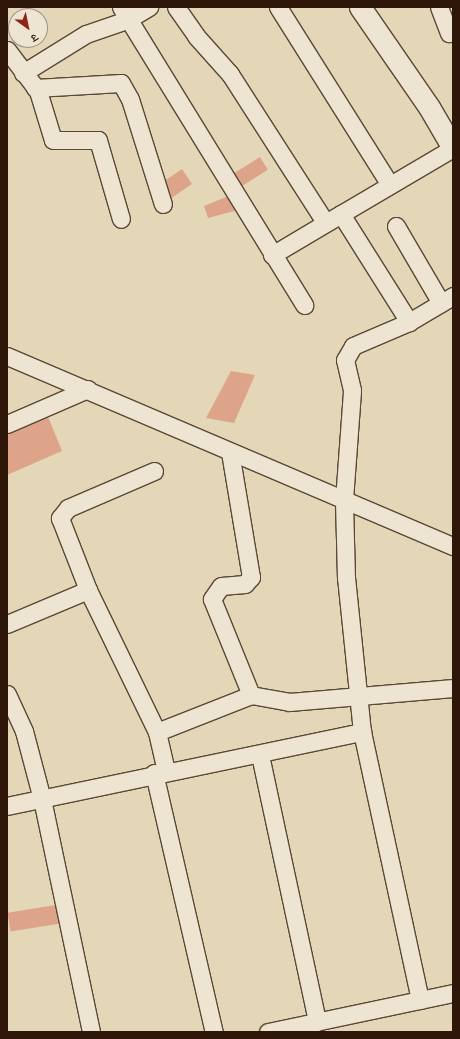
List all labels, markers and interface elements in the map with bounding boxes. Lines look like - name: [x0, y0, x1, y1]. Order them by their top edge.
- north arrow: [8, 8, 48, 48]
- text: उ: [28, 30, 40, 45]

